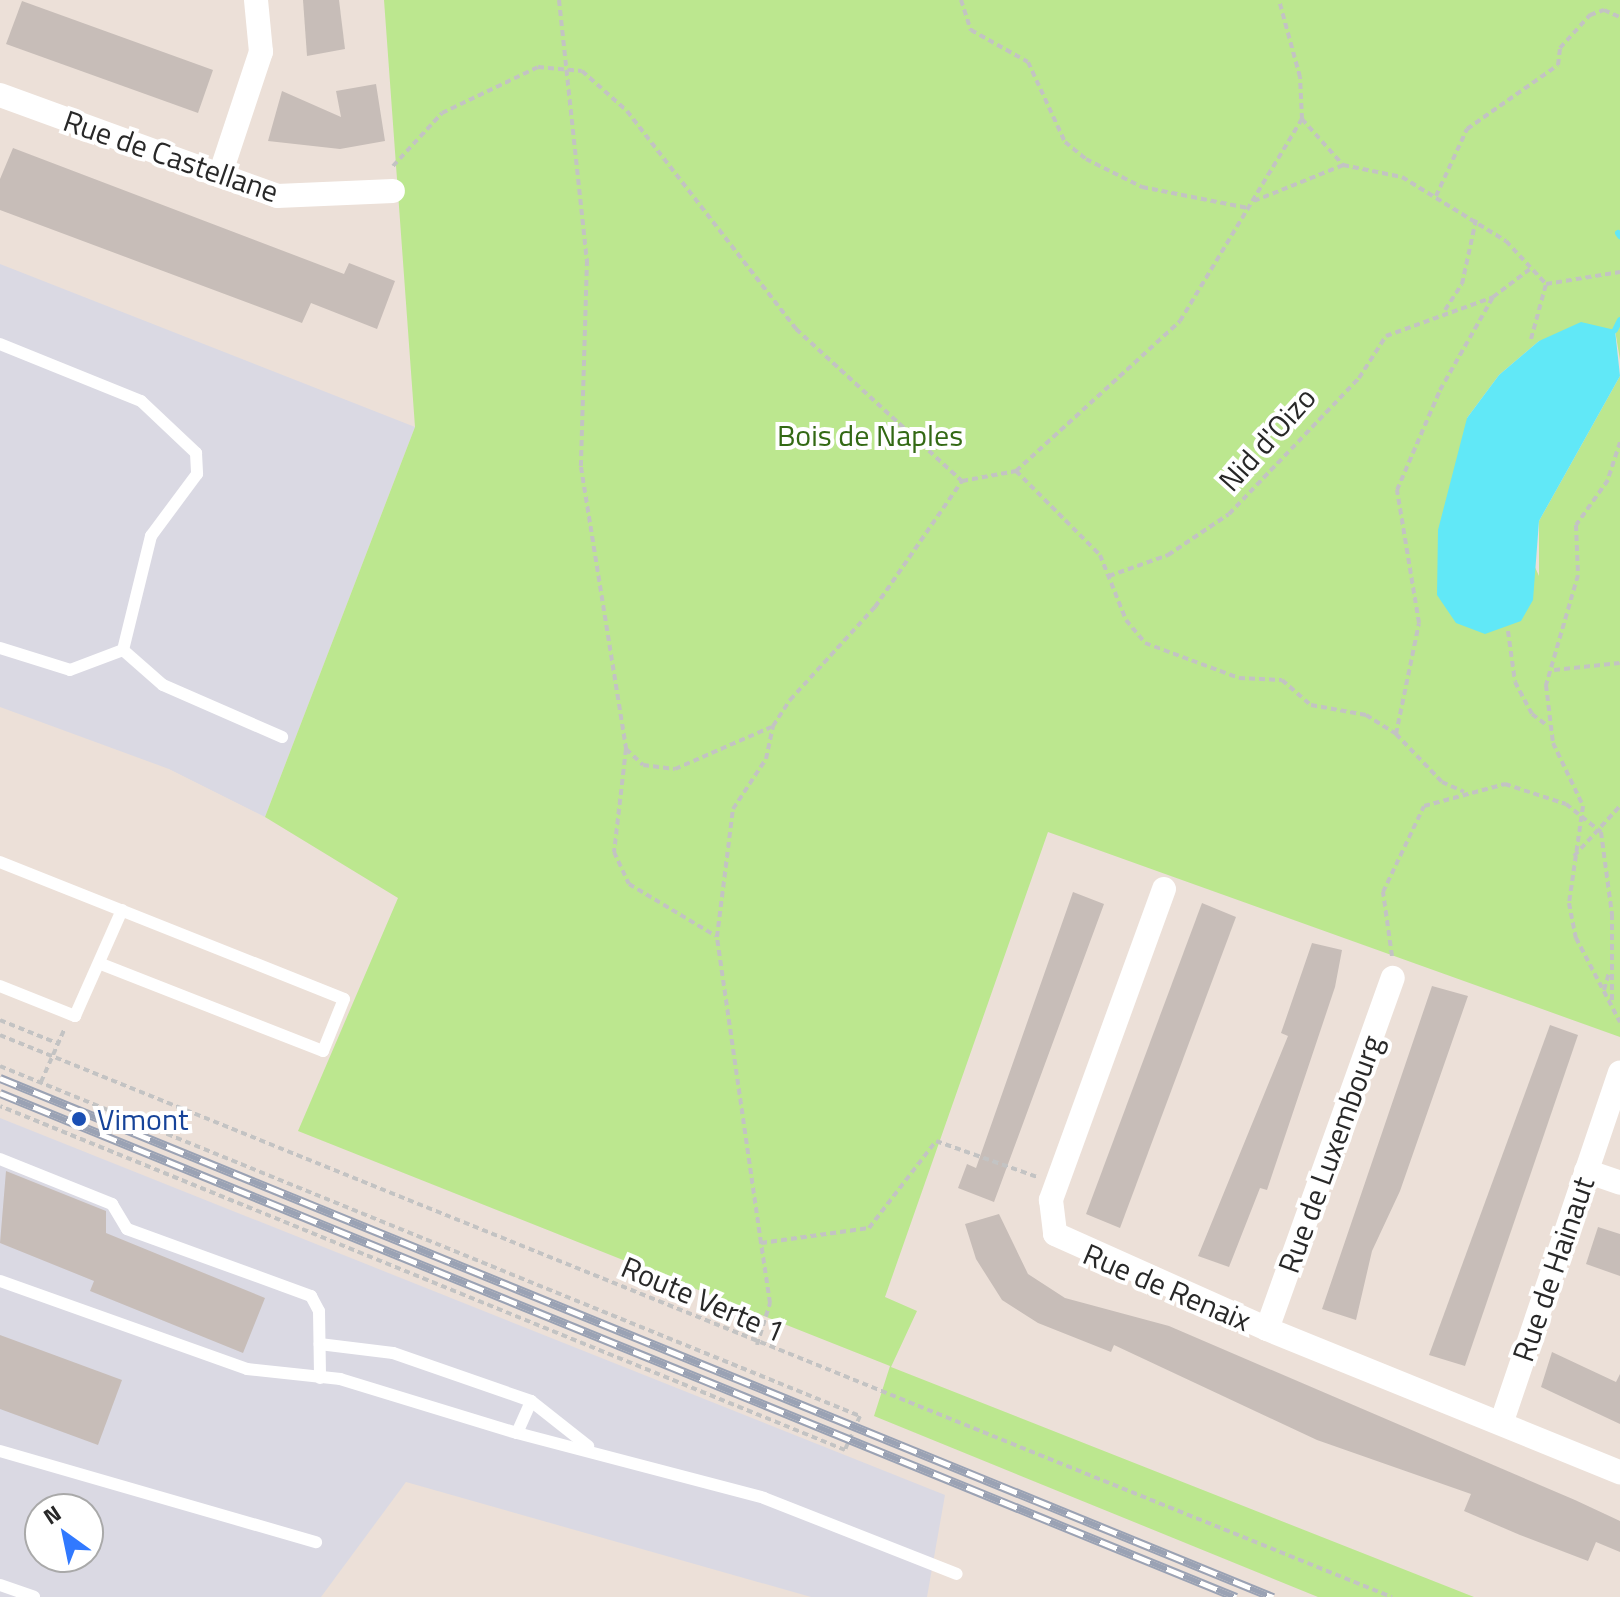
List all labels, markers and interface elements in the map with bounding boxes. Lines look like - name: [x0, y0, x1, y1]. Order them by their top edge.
- street label: Rue de Castellane: [59, 102, 283, 210]
- street label: Nid d'Oizo: [1211, 380, 1323, 498]
- park label: Bois de Naples: [777, 417, 963, 453]
- street label: Rue de Luxembourg: [1270, 1030, 1390, 1278]
- place label: Vimont: [97, 1101, 188, 1137]
- marker: Vimont: [68, 1108, 90, 1130]
- street label: Rue de Hainaut: [1505, 1172, 1601, 1366]
- street label: Rue de Renaix: [1078, 1236, 1256, 1338]
- street label: Route Verte 1: [616, 1249, 790, 1349]
- north arrow: [24, 1493, 104, 1573]
- text: N: [36, 1496, 68, 1533]

